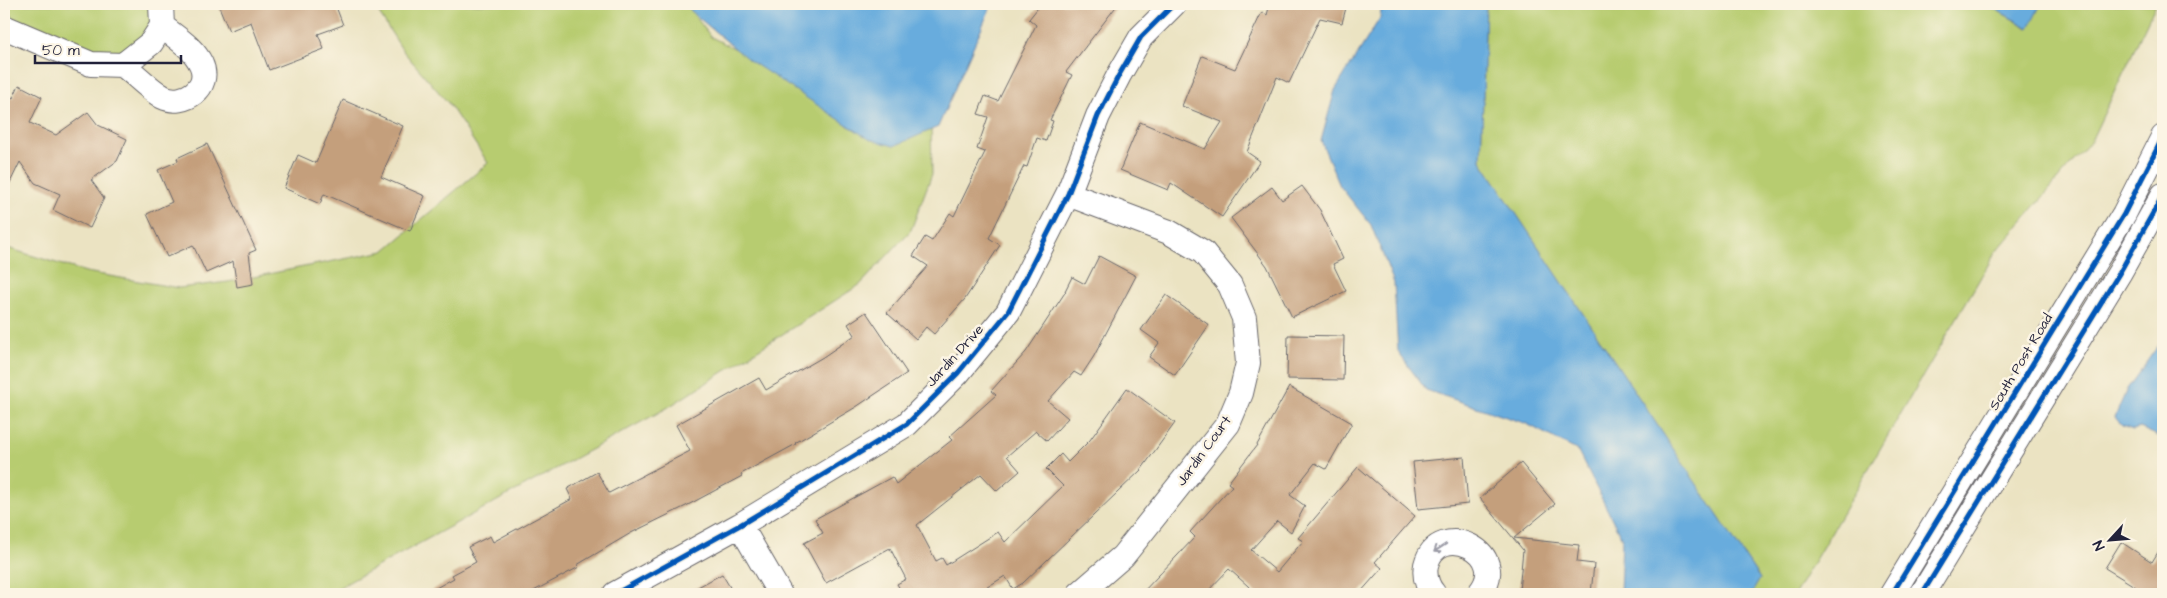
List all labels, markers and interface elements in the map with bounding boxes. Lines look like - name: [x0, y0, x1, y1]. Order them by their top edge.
- scale bar: [35, 32, 181, 64]
- text: 50 m: [42, 40, 80, 61]
- street label: South Post Road: [1984, 310, 2058, 414]
- street label: Jardin Drive: [921, 320, 989, 392]
- street label: Jardin Court: [1172, 412, 1237, 490]
- north arrow: [2084, 516, 2134, 566]
- text: N: [2088, 537, 2110, 554]
- one-way arrow: [1433, 542, 1447, 553]

